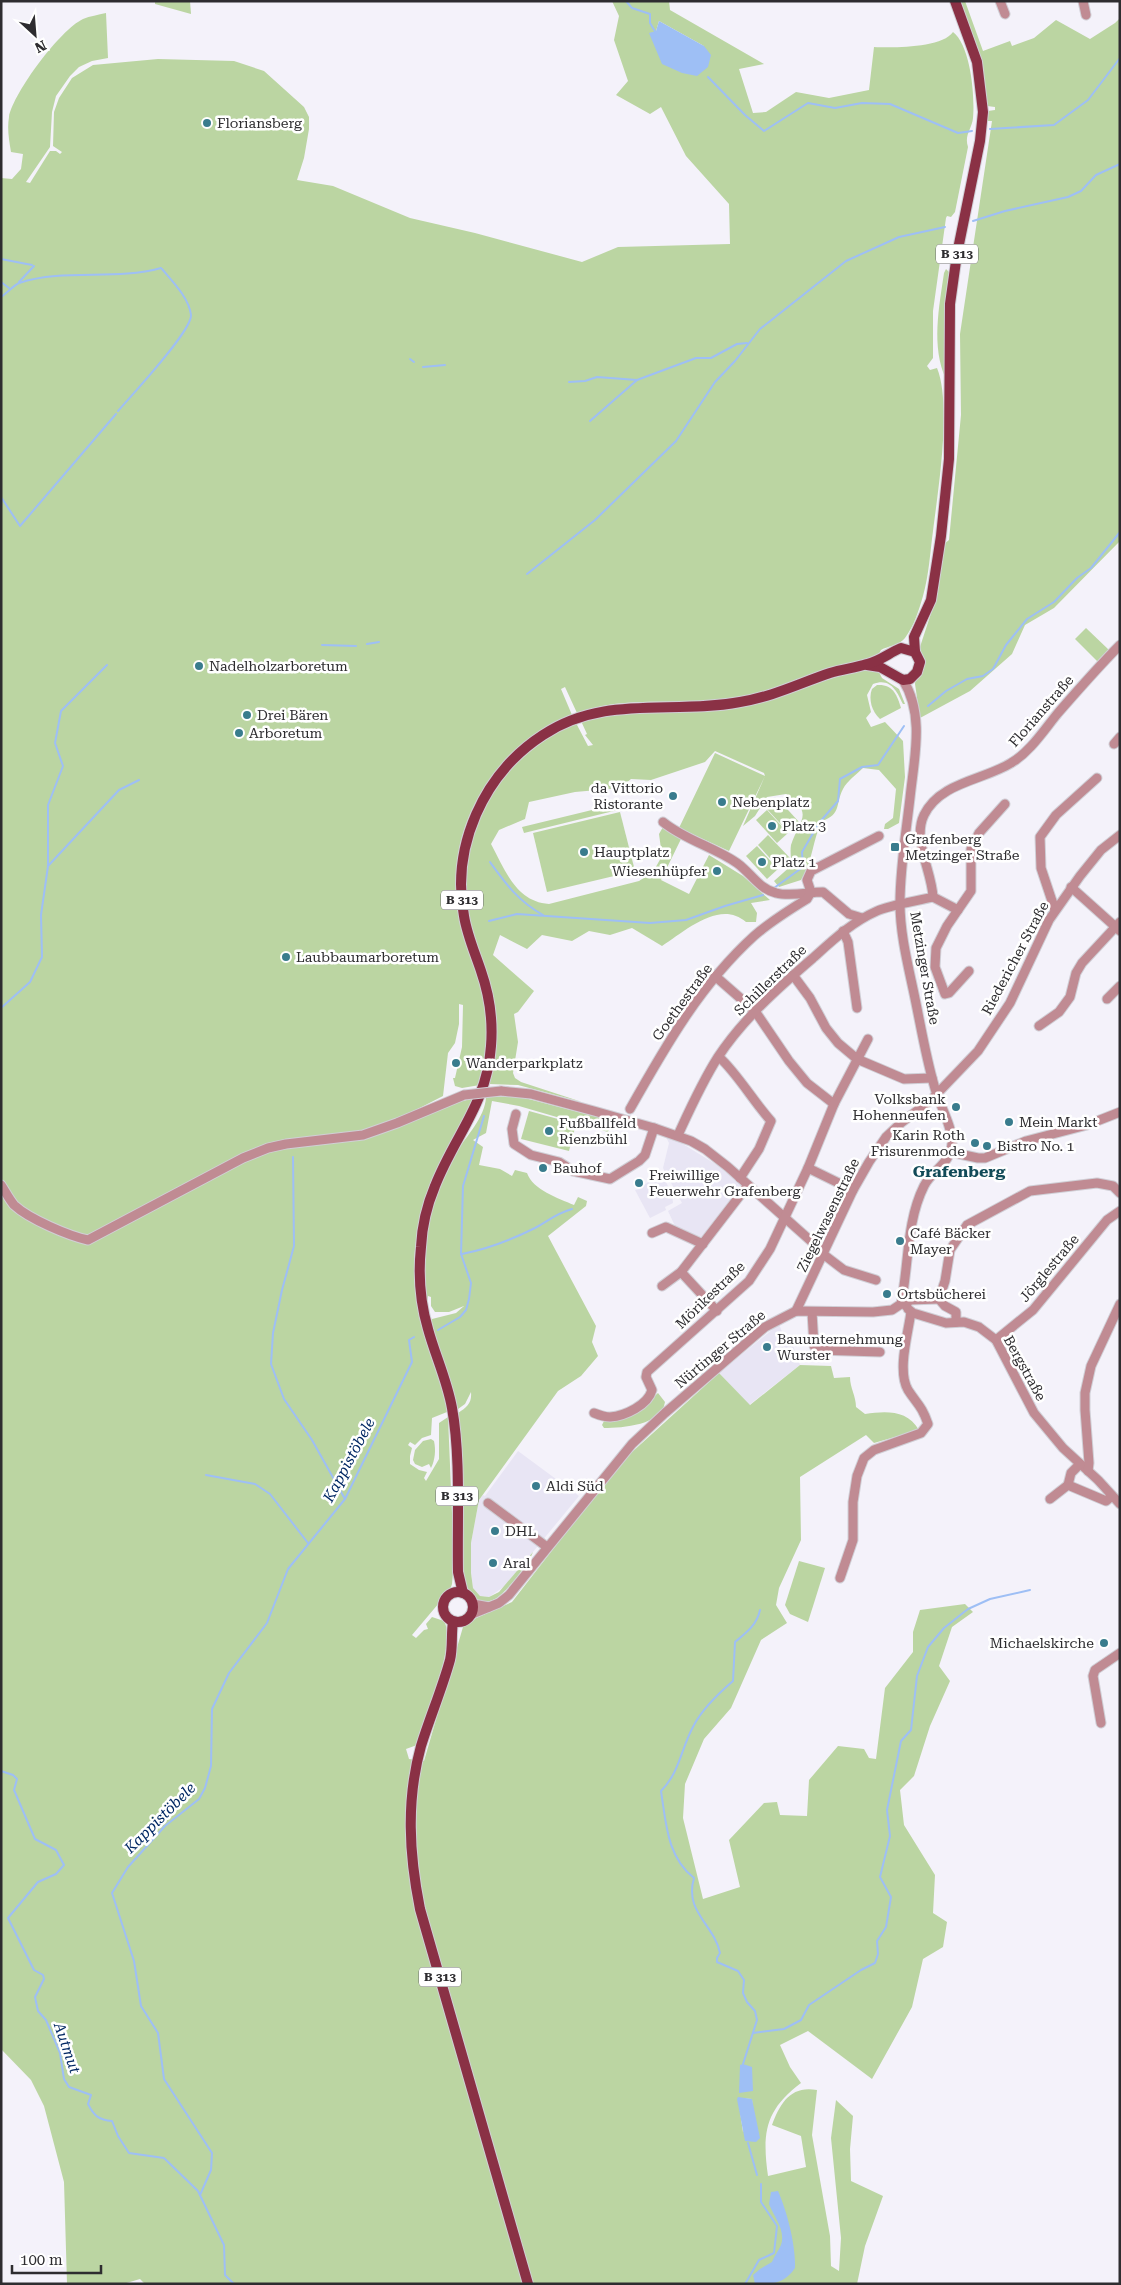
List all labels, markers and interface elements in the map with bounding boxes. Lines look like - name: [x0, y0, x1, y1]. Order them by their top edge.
- north arrow: [10, 10, 60, 60]
- text: N: [32, 37, 49, 56]
- place label: Floriansberg: [217, 115, 302, 131]
- marker: Floriansberg: [201, 117, 213, 129]
- road number: B 313: [936, 244, 978, 264]
- place label: Nadelholzarboretum: [209, 658, 348, 674]
- marker: Nadelholzarboretum: [193, 660, 205, 672]
- street label: Florianstraße: [1006, 672, 1077, 750]
- place label: Drei Bären: [257, 707, 328, 723]
- marker: Drei Bären: [241, 709, 253, 721]
- place label: Arboretum: [249, 725, 322, 741]
- marker: Arboretum: [233, 727, 245, 739]
- place label: da Vittorio Ristorante: [591, 780, 663, 812]
- marker: da Vittorio Ristorante: [667, 790, 679, 802]
- place label: Nebenplatz: [732, 794, 810, 810]
- marker: Nebenplatz: [716, 796, 728, 808]
- place label: Platz 3: [782, 818, 826, 834]
- marker: Platz 3: [766, 820, 778, 832]
- place label: Grafenberg Metzinger Straße: [905, 831, 1020, 863]
- marker: Grafenberg Metzinger Straße: [889, 841, 901, 853]
- place label: Hauptplatz: [594, 844, 669, 860]
- marker: Hauptplatz: [578, 846, 590, 858]
- place label: Platz 1: [772, 854, 816, 870]
- marker: Platz 1: [756, 856, 768, 868]
- place label: Wiesenhüpfer: [612, 863, 707, 879]
- marker: Wiesenhüpfer: [711, 865, 723, 877]
- road number: B 313: [441, 890, 483, 910]
- street label: Riedericher Straße: [978, 898, 1052, 1017]
- street label: Metzinger Straße: [907, 910, 943, 1026]
- street label: Schillerstraße: [731, 941, 810, 1018]
- place label: Laubbaumarboretum: [296, 949, 439, 965]
- marker: Laubbaumarboretum: [280, 951, 292, 963]
- street label: Goethestraße: [649, 960, 715, 1043]
- place label: Wanderparkplatz: [466, 1055, 583, 1071]
- marker: Wanderparkplatz: [450, 1057, 462, 1069]
- place label: Volksbank Hohenneufen: [853, 1091, 946, 1123]
- marker: Volksbank Hohenneufen: [950, 1101, 962, 1113]
- place label: Mein Markt: [1019, 1114, 1098, 1130]
- place label: Fußballfeld Rienzbühl: [559, 1115, 636, 1147]
- marker: Mein Markt: [1003, 1116, 1015, 1128]
- marker: Fußballfeld Rienzbühl: [543, 1125, 555, 1137]
- place label: Karin Roth Frisurenmode: [871, 1127, 965, 1159]
- marker: Karin Roth Frisurenmode: [969, 1137, 981, 1149]
- place label: Bistro No. 1: [997, 1138, 1075, 1154]
- marker: Bistro No. 1: [981, 1140, 993, 1152]
- street label: Ziegelwasenstraße: [794, 1155, 863, 1274]
- place label: Bauhof: [553, 1160, 602, 1176]
- marker: Bauhof: [537, 1162, 549, 1174]
- district label: Grafenberg: [913, 1162, 1005, 1181]
- place label: Freiwillige Feuerwehr Grafenberg: [649, 1167, 800, 1199]
- marker: Freiwillige Feuerwehr Grafenberg: [633, 1177, 645, 1189]
- place label: Café Bäcker Mayer: [910, 1225, 991, 1257]
- street label: Jörglestraße: [1016, 1231, 1082, 1305]
- marker: Café Bäcker Mayer: [894, 1235, 906, 1247]
- street label: Mörikestraße: [672, 1258, 748, 1332]
- place label: Ortsbücherei: [897, 1286, 987, 1302]
- marker: Ortsbücherei: [881, 1288, 893, 1300]
- street label: Nürtinger Straße: [672, 1306, 768, 1391]
- place label: Bauunternehmung Wurster: [777, 1331, 903, 1363]
- street label: Bergstraße: [1001, 1333, 1050, 1404]
- marker: Bauunternehmung Wurster: [761, 1341, 773, 1353]
- water label: Kappistöbele: [319, 1415, 379, 1506]
- place label: Aldi Süd: [546, 1478, 604, 1494]
- marker: Aldi Süd: [530, 1480, 542, 1492]
- road number: B 313: [436, 1486, 478, 1505]
- place label: DHL: [505, 1523, 536, 1539]
- marker: DHL: [489, 1525, 501, 1537]
- place label: Aral: [503, 1555, 531, 1571]
- marker: Aral: [487, 1557, 499, 1569]
- place label: Michaelskirche: [990, 1635, 1094, 1651]
- marker: Michaelskirche: [1098, 1637, 1110, 1649]
- water label: Kappistöbele: [120, 1779, 199, 1858]
- road number: B 313: [419, 1968, 461, 1986]
- water label: Autmut: [50, 2019, 84, 2076]
- scale bar: [12, 2242, 101, 2274]
- text: 100 m: [20, 2251, 63, 2269]

